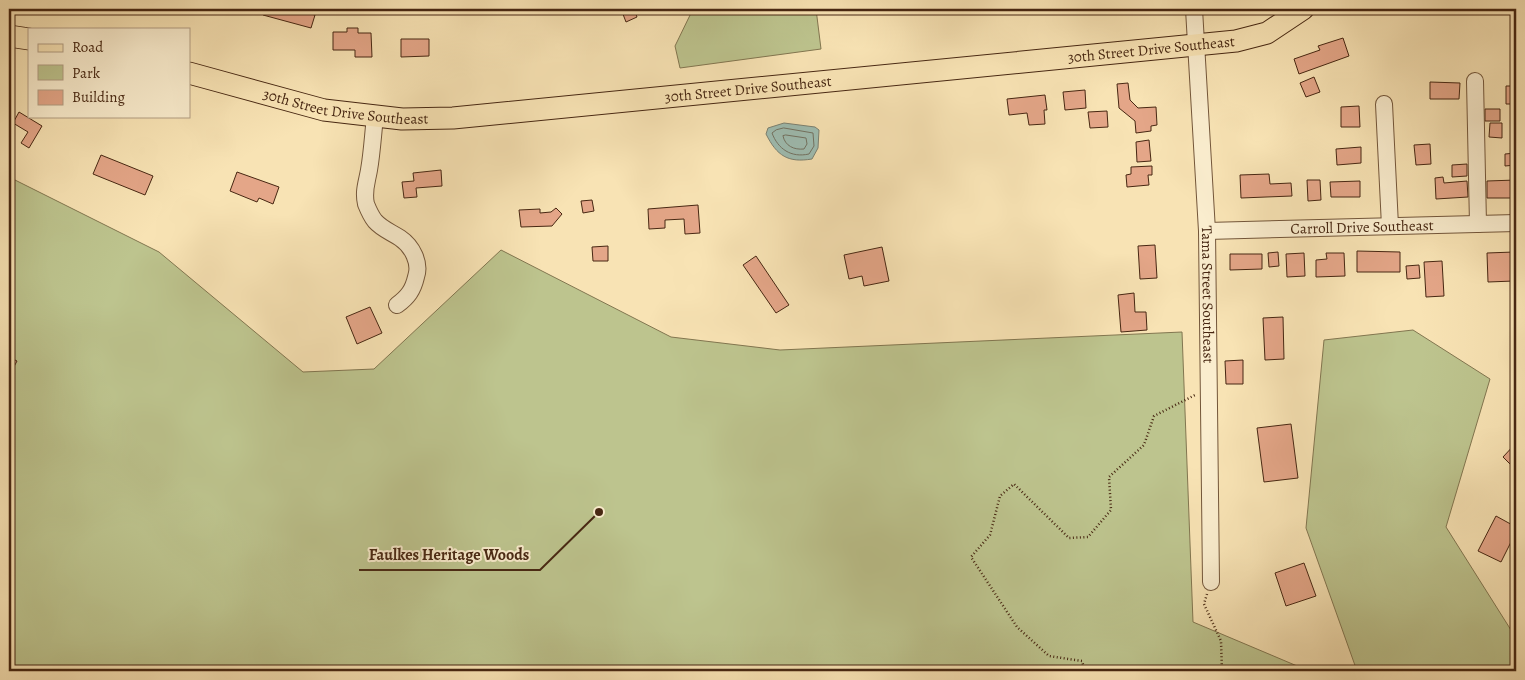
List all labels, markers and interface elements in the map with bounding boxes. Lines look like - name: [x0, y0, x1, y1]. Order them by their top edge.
- legend: [28, 28, 190, 118]
- street label: 30th Street Drive Southeast: [1067, 31, 1236, 68]
- text: Road: [72, 37, 104, 57]
- text: Park: [72, 63, 101, 83]
- street label: 30th Street Drive Southeast: [664, 71, 833, 107]
- street label: 30th Street Drive Southeast: [261, 84, 429, 129]
- text: Building: [72, 87, 125, 107]
- street label: Carroll Drive Southeast: [1290, 215, 1434, 239]
- street label: Tama Street Southeast: [1197, 225, 1219, 364]
- callout: Faulkes Heritage Woods: [359, 539, 540, 570]
- text: Faulkes Heritage Woods: [369, 544, 529, 566]

